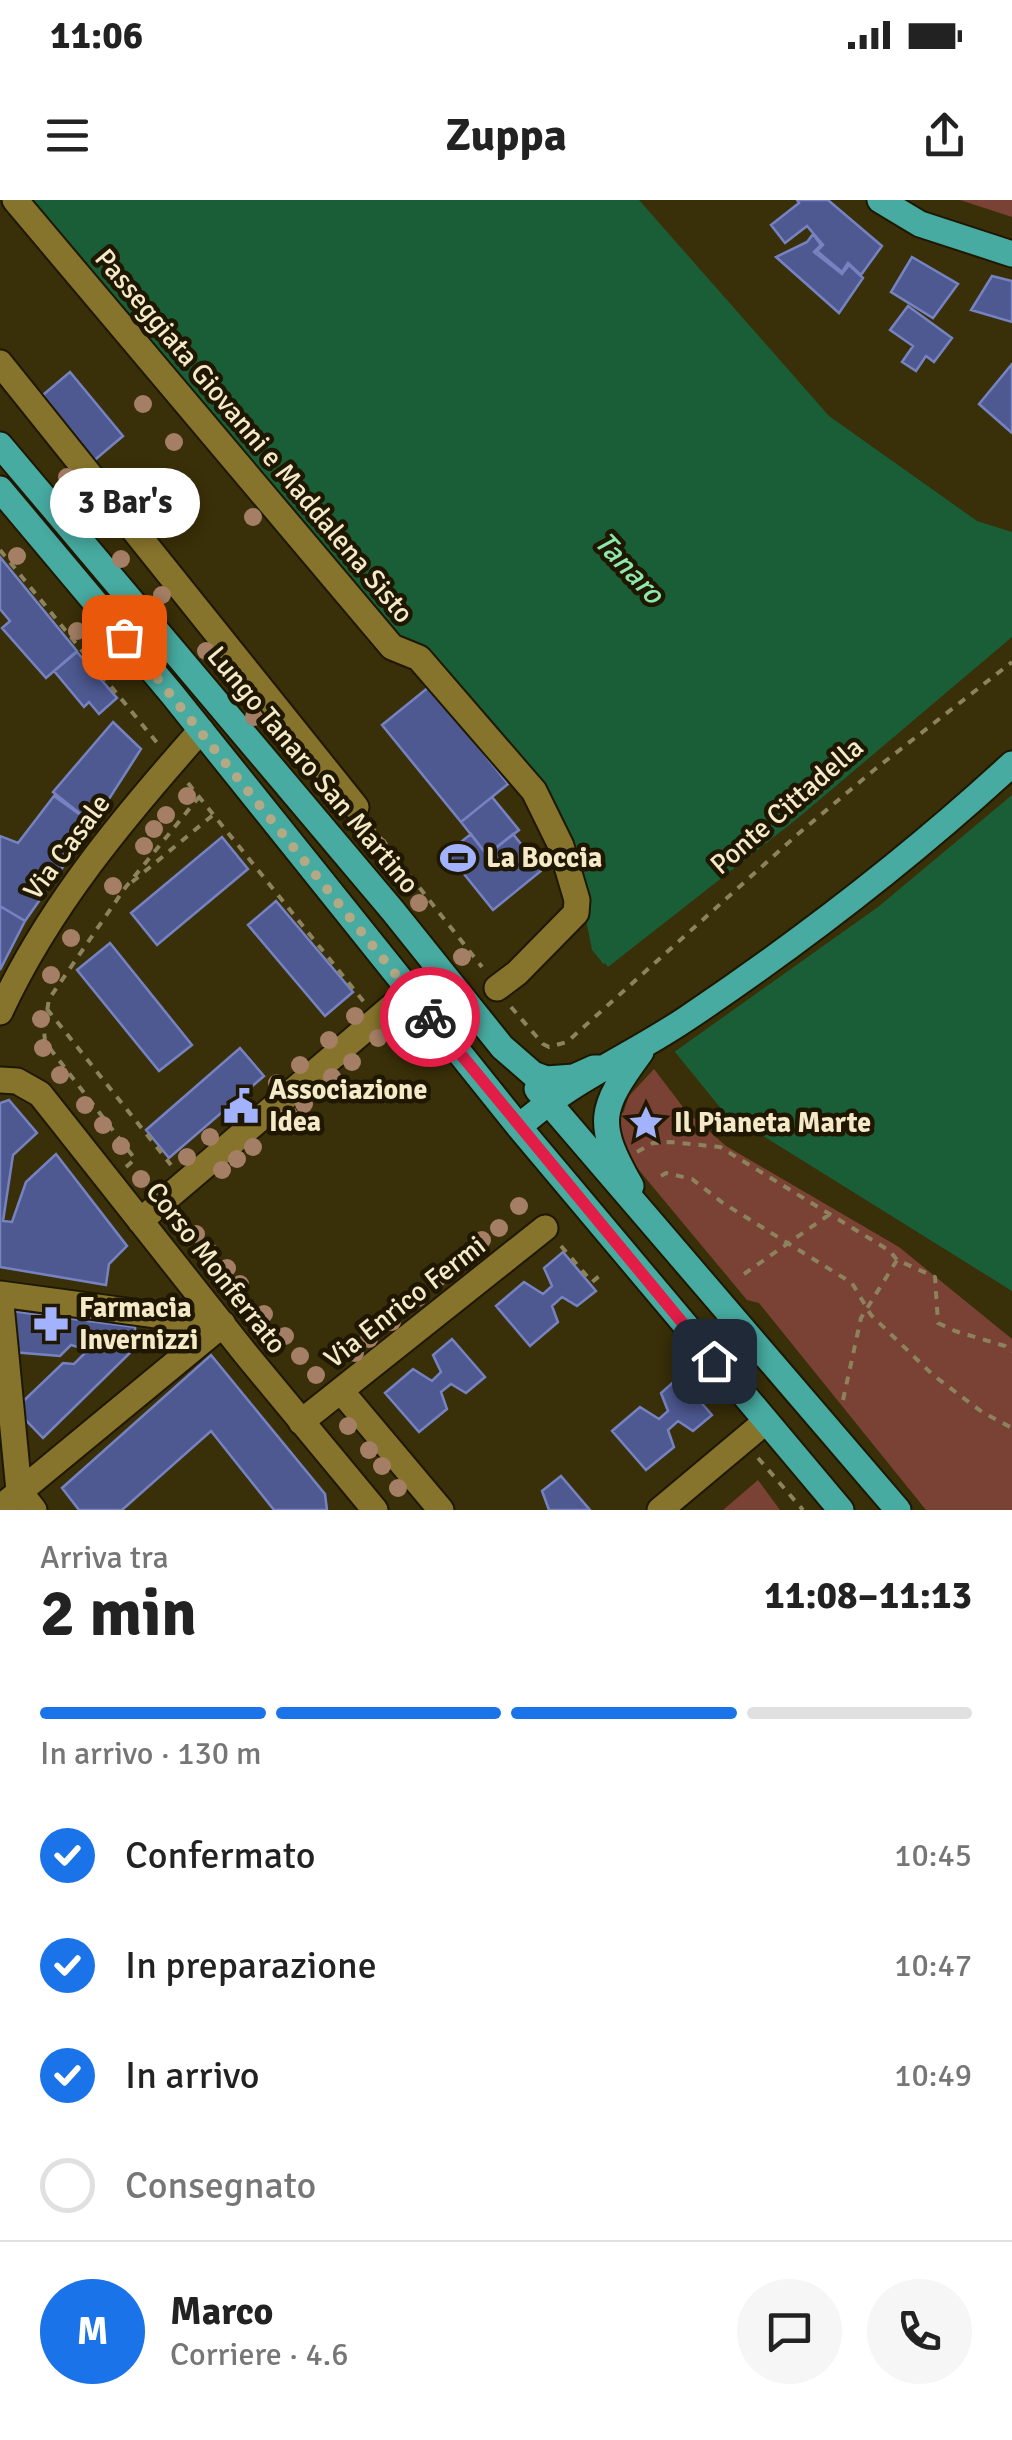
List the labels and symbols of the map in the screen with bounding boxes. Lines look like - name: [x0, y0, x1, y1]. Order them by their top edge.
- street label: Passeggiata Giovanni e Maddalena Sisto: [87, 242, 421, 630]
- callout: 3 Bar's: [49, 467, 199, 537]
- water label: Tanaro: [586, 524, 673, 613]
- pin: [82, 595, 167, 680]
- street label: Lungo Tanaro San Martino: [200, 639, 426, 901]
- street label: Ponte Cittadella: [703, 730, 871, 882]
- street label: Via Casale: [16, 788, 118, 906]
- sports icon: La Boccia: [439, 839, 477, 877]
- place label: La Boccia: [486, 841, 602, 875]
- courier: [380, 967, 480, 1067]
- place label: Associazione Idea: [269, 1073, 427, 1139]
- public building icon: Associazione Idea: [222, 1087, 260, 1125]
- place icon: Il Pianeta Marte: [627, 1104, 665, 1142]
- place label: Il Pianeta Marte: [674, 1106, 871, 1140]
- street label: Corso Monferrato: [138, 1175, 294, 1361]
- street label: Via Enrico Fermi: [318, 1228, 492, 1376]
- place label: Farmacia Invernizzi: [79, 1291, 198, 1357]
- pharmacy icon: Farmacia Invernizzi: [32, 1305, 70, 1343]
- pin: [672, 1319, 757, 1404]

